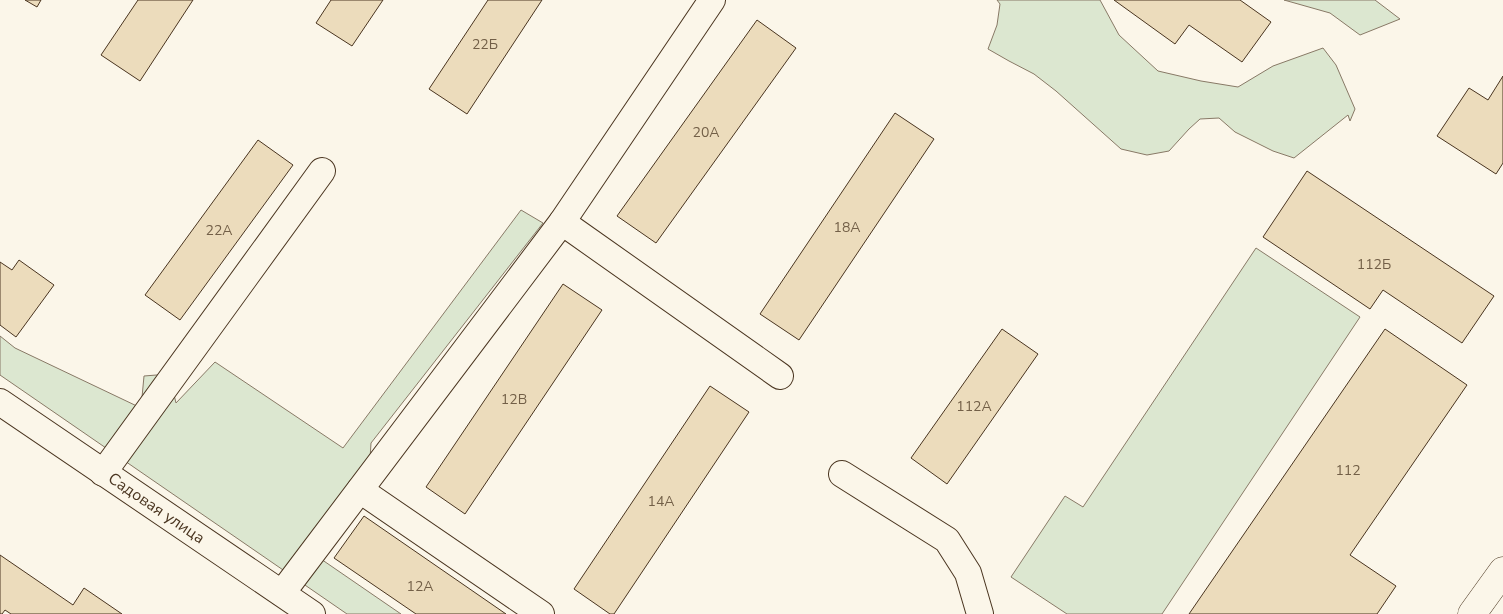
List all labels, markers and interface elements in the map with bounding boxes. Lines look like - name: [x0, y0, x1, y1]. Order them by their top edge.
- house number: 22Б: [472, 35, 498, 54]
- house number: 20А: [692, 123, 720, 142]
- house number: 18А: [833, 218, 861, 237]
- house number: 22А: [205, 221, 233, 240]
- house number: 112Б: [1357, 255, 1391, 274]
- house number: 12В: [501, 390, 527, 409]
- house number: 112А: [956, 397, 992, 416]
- house number: 112: [1335, 461, 1361, 480]
- street label: Садовая улица: [104, 467, 209, 549]
- house number: 14А: [647, 492, 675, 511]
- house number: 12А: [406, 577, 434, 596]

